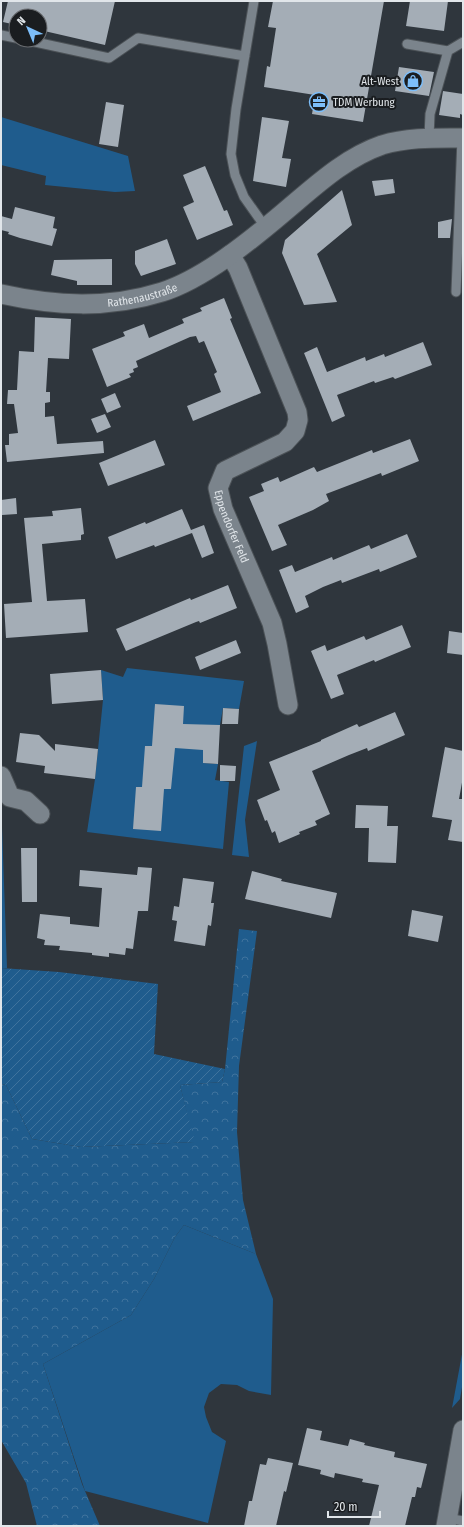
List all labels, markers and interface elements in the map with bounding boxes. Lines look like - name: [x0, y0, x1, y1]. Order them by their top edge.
- north arrow: [8, 8, 48, 48]
- text: N: [15, 14, 28, 28]
- shop icon: Alt-West: [402, 70, 424, 92]
- place label: Alt-West: [361, 75, 399, 88]
- office icon: TDM Werbung: [308, 91, 330, 113]
- place label: TDM Werbung: [333, 96, 396, 109]
- street label: Rathenaustraße: [107, 280, 179, 309]
- street label: Eppendorfer Feld: [212, 489, 252, 565]
- scale bar: [328, 1493, 380, 1519]
- text: 20 m: [334, 1500, 358, 1514]

